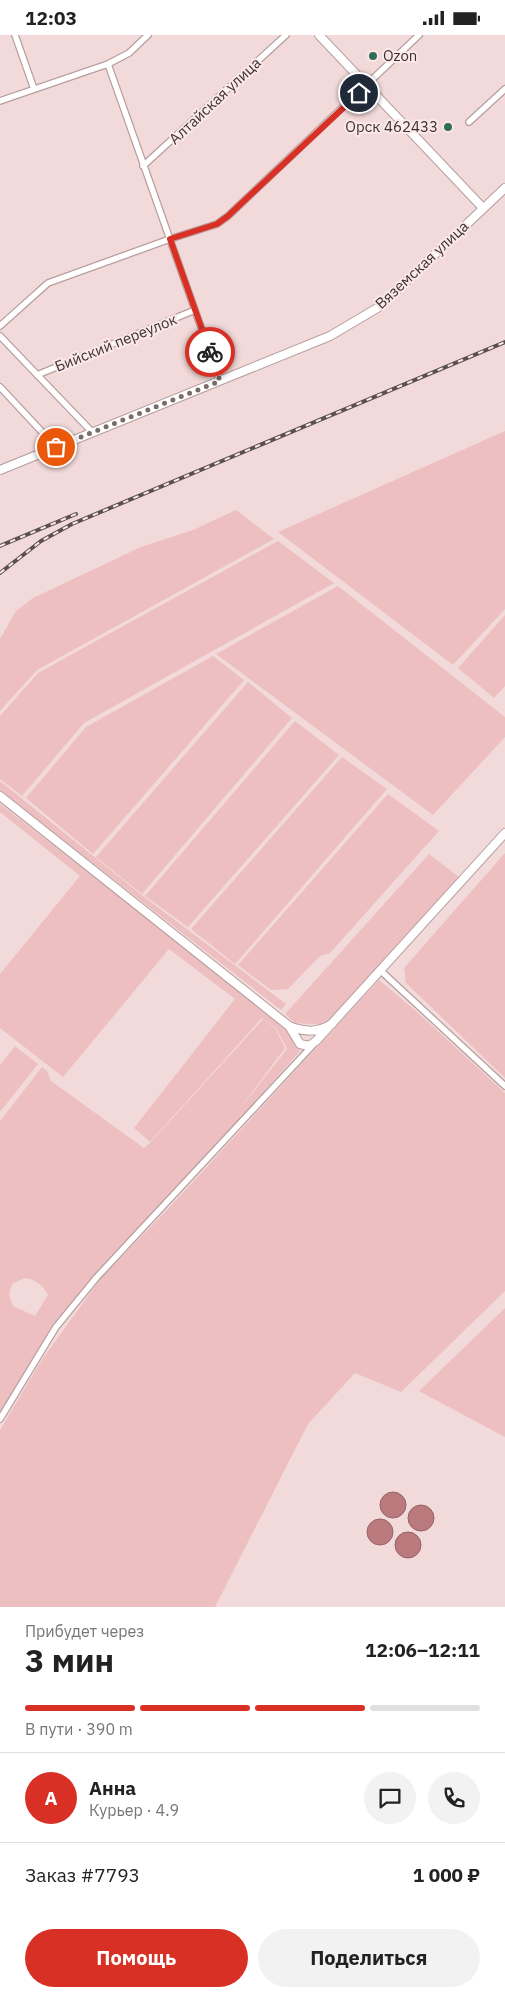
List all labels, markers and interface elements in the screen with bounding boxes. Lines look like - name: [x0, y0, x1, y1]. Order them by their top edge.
- text: 12:03: [25, 6, 77, 30]
- place label: Ozon: [383, 46, 417, 65]
- marker: Ozon: [367, 50, 379, 62]
- street label: Алтайская улица: [165, 53, 265, 148]
- pin: [338, 72, 380, 114]
- icon: home: [345, 79, 373, 107]
- place label: Орск 462433: [345, 117, 438, 136]
- marker: Орск 462433: [442, 121, 454, 133]
- street label: Вяземская улица: [371, 216, 472, 313]
- street label: Бийский переулок: [52, 309, 180, 376]
- courier: [185, 327, 235, 377]
- icon: bike: [196, 338, 224, 366]
- pin: [35, 426, 77, 468]
- icon: bag: [42, 433, 70, 461]
- text: Прибудет через: [25, 1621, 144, 1641]
- text: 12:06–12:11: [365, 1638, 480, 1662]
- text: 3 мин: [25, 1639, 114, 1681]
- text: В пути · 390 m: [25, 1719, 133, 1739]
- button: chat: [364, 1772, 416, 1824]
- button: phone: [428, 1772, 480, 1824]
- text: Анна: [89, 1776, 136, 1800]
- text: А: [44, 1786, 58, 1810]
- text: Курьер · 4.9: [89, 1800, 179, 1820]
- text: Заказ #7793: [25, 1863, 140, 1887]
- text: 1 000 ₽: [413, 1863, 480, 1887]
- button: Помощь: [25, 1929, 248, 1987]
- button: Поделиться: [258, 1929, 480, 1987]

